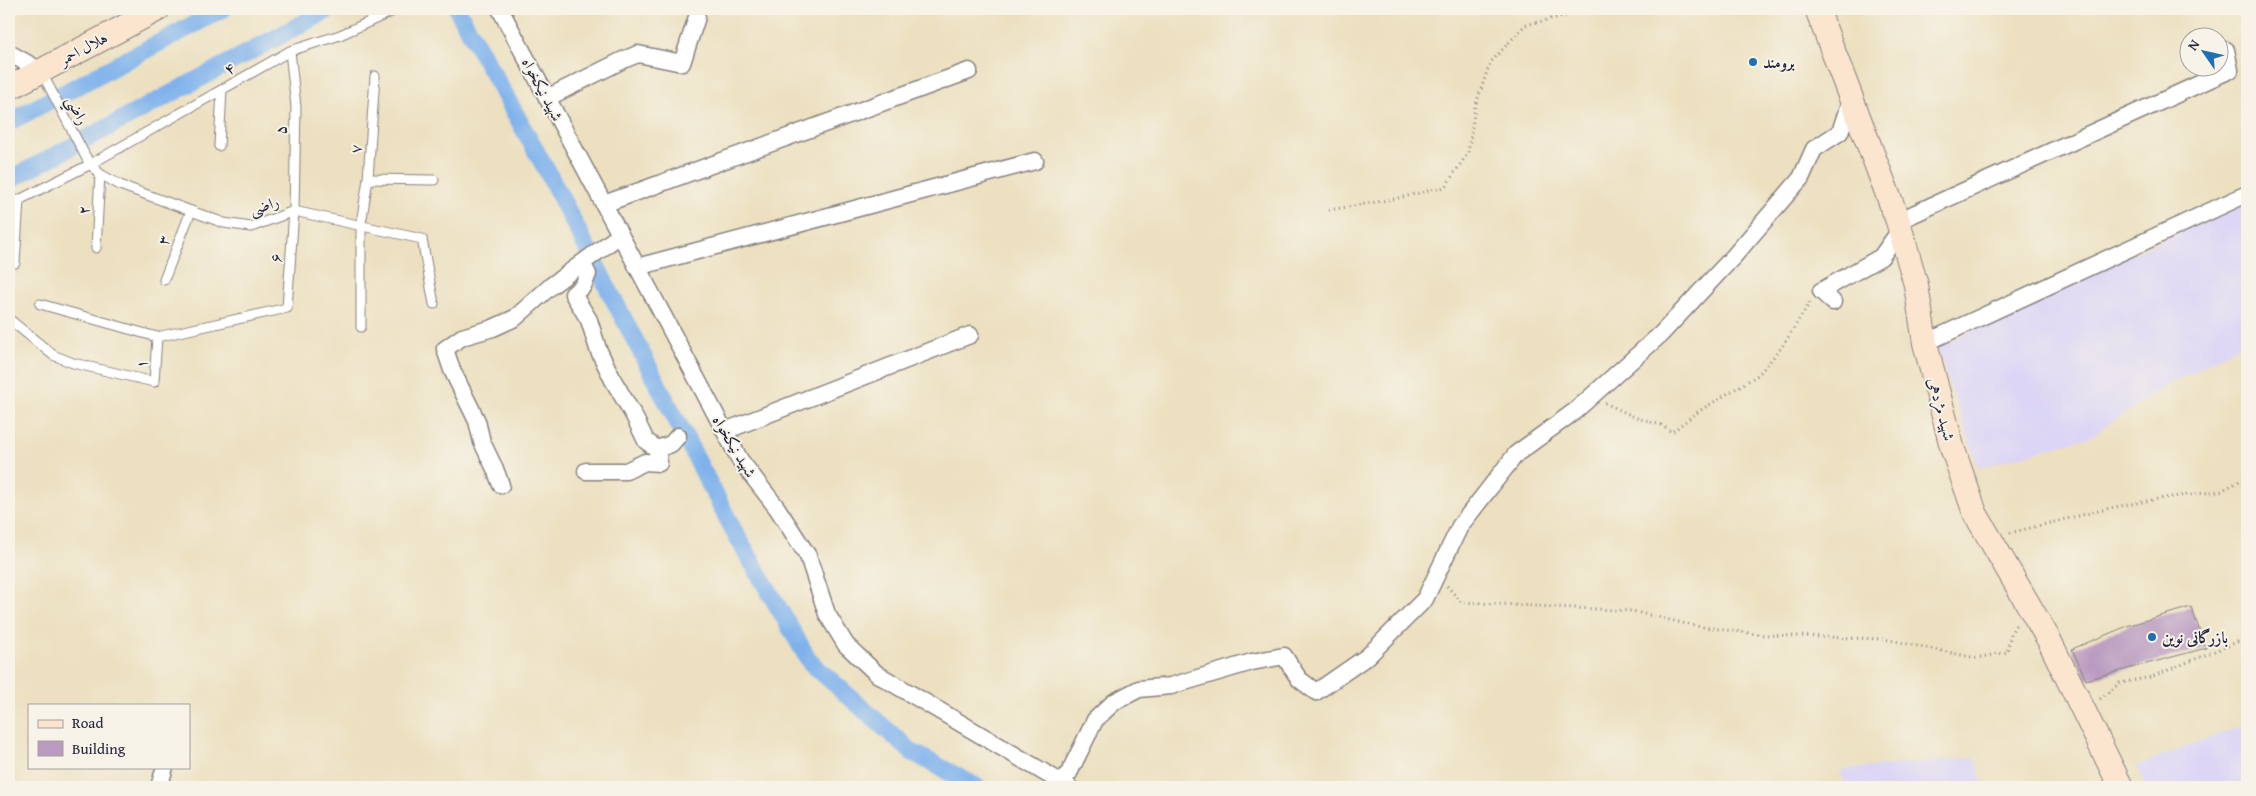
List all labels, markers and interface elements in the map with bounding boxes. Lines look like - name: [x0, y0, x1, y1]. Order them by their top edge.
- street label: هلال احمر: [53, 25, 112, 72]
- north arrow: [2178, 28, 2228, 78]
- text: N: [2182, 35, 2204, 54]
- place label: برومند: [1763, 50, 1795, 74]
- street label: شهید نیکخواه: [516, 53, 570, 125]
- street label: ۴: [219, 55, 239, 81]
- marker: برومند: [1747, 56, 1759, 68]
- street label: راضي: [57, 91, 96, 131]
- street label: ۵: [268, 125, 292, 135]
- street label: ۷: [343, 143, 367, 155]
- street label: راضی: [246, 189, 282, 221]
- street label: ۲: [71, 205, 95, 215]
- street label: ۳: [150, 231, 176, 249]
- street label: ۶: [263, 252, 287, 264]
- street label: ۱: [129, 359, 153, 369]
- street label: شهید مژدهی: [1922, 375, 1962, 443]
- street label: شهید نیکخواه: [707, 410, 763, 482]
- place label: بازرگانی نوین: [2162, 625, 2228, 649]
- marker: بازرگانی نوین: [2146, 631, 2158, 643]
- legend: [28, 704, 190, 768]
- text: Road: [72, 712, 103, 733]
- text: Building: [72, 738, 126, 759]

